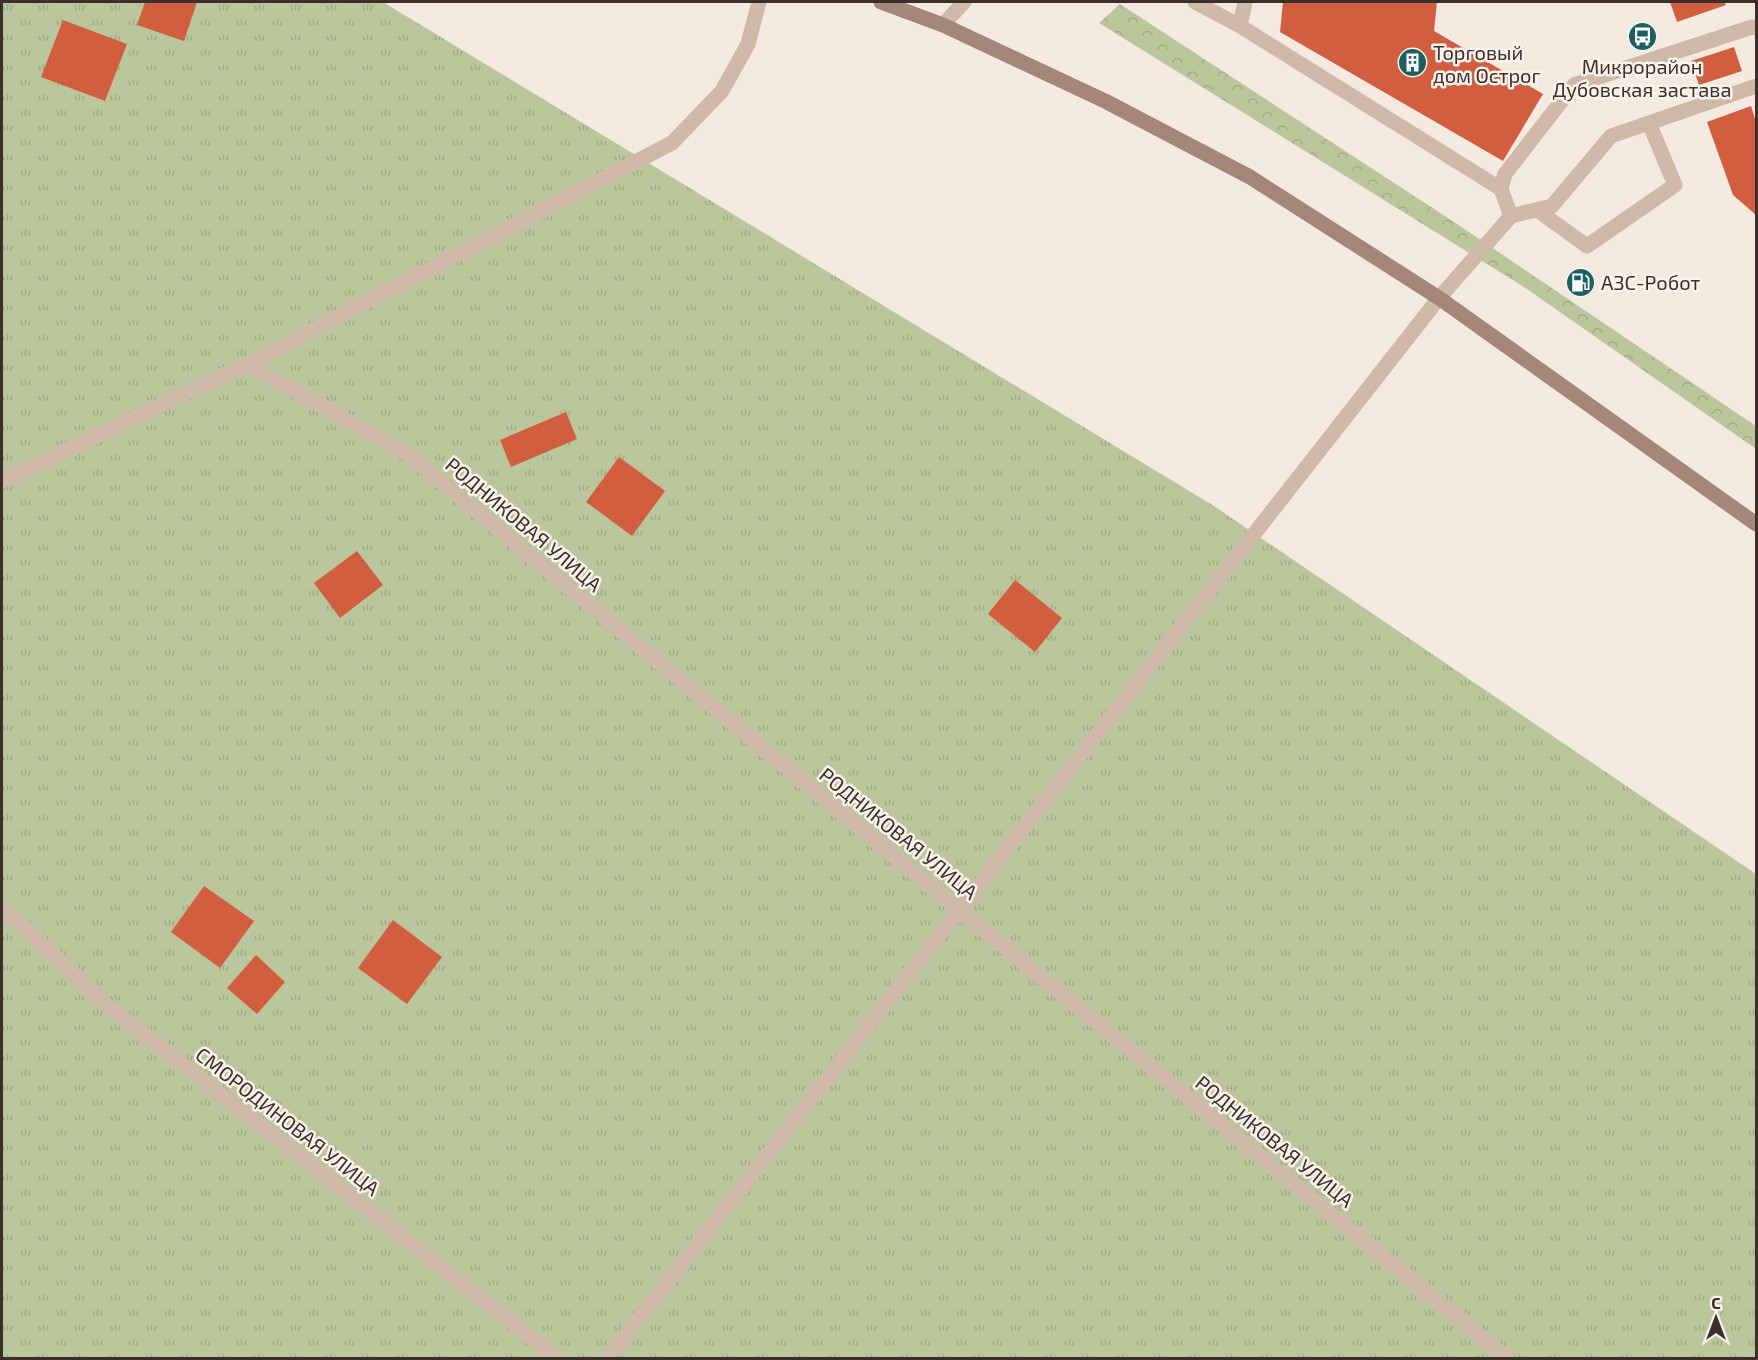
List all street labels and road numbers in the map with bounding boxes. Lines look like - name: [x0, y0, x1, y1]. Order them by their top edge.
- street label: РОДНИКОВАЯ УЛИЦА: [441, 452, 607, 597]
- street label: РОДНИКОВАЯ УЛИЦА: [815, 762, 983, 904]
- street label: СМОРОДИНОВАЯ УЛИЦА: [191, 1042, 385, 1201]
- street label: РОДНИКОВАЯ УЛИЦА: [1191, 1070, 1359, 1212]

